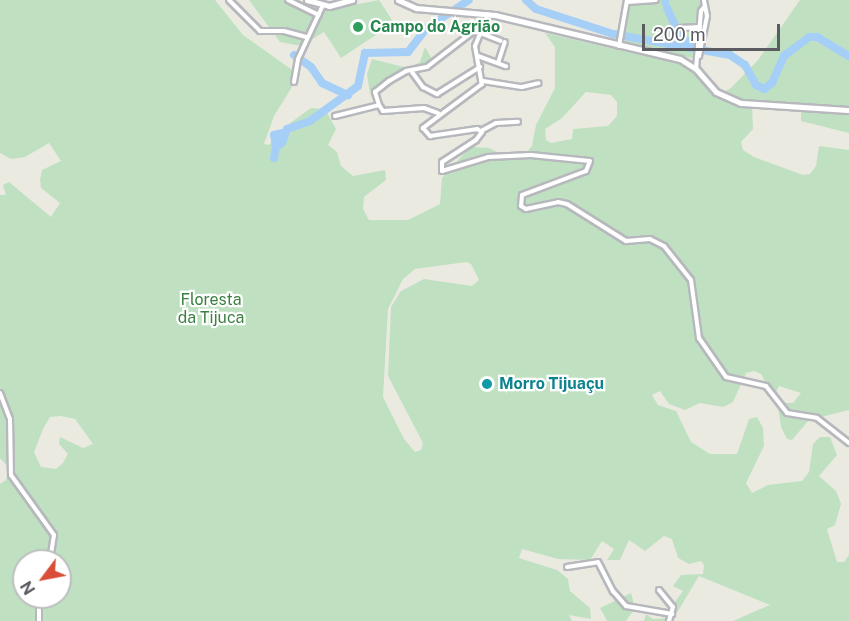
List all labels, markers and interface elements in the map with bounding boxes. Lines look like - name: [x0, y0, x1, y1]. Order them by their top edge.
- scale bar: [645, 12, 783, 50]
- place label: Campo do Agrião: [370, 17, 500, 37]
- marker: Campo do Agrião: [351, 20, 365, 34]
- text: 200 m: [653, 24, 706, 45]
- park label: Floresta da Tijuca: [178, 290, 244, 328]
- place label: Morro Tijuaçu: [499, 374, 604, 394]
- marker: Morro Tijuaçu: [480, 377, 494, 391]
- north arrow: [12, 549, 72, 609]
- text: N: [17, 577, 39, 598]

